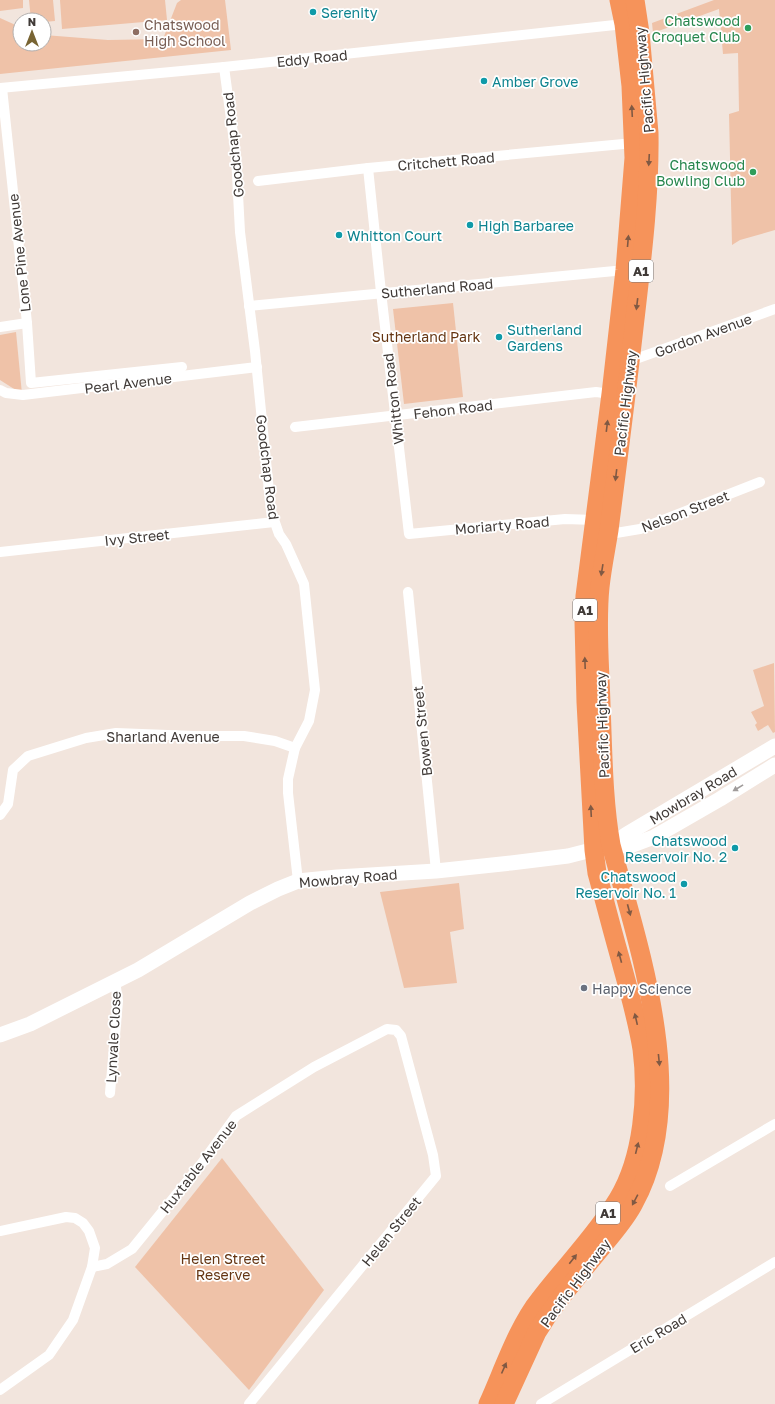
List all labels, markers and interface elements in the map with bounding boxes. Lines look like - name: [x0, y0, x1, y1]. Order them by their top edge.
- place label: Serenity: [321, 4, 378, 21]
- marker: Serenity: [308, 7, 318, 17]
- north arrow: [12, 12, 52, 52]
- place label: Chatswood Croquet Club: [651, 12, 740, 45]
- text: N: [28, 15, 36, 28]
- place label: Chatswood High School: [144, 16, 226, 49]
- marker: Chatswood Croquet Club: [743, 23, 753, 33]
- street label: Pacific Highway: [631, 26, 657, 134]
- marker: Chatswood High School: [131, 27, 141, 37]
- street label: Eddy Road: [276, 46, 348, 70]
- place label: Amber Grove: [492, 73, 578, 90]
- marker: Amber Grove: [479, 76, 489, 86]
- street label: Goodchap Road: [219, 91, 247, 199]
- one-way arrow: [629, 104, 635, 117]
- street label: Critchett Road: [397, 148, 495, 174]
- one-way arrow: [645, 154, 652, 166]
- place label: Chatswood Bowling Club: [656, 156, 745, 189]
- marker: Chatswood Bowling Club: [748, 167, 758, 177]
- street label: Lone Pine Avenue: [4, 193, 34, 313]
- place label: High Barbaree: [478, 217, 574, 234]
- marker: High Barbaree: [465, 220, 475, 230]
- place label: Whitton Court: [347, 227, 442, 244]
- marker: Whitton Court: [334, 230, 344, 240]
- one-way arrow: [625, 235, 632, 247]
- road number: A1: [629, 260, 653, 282]
- street label: Sutherland Road: [380, 275, 494, 301]
- one-way arrow: [634, 298, 640, 310]
- street label: Gordon Avenue: [652, 310, 754, 360]
- place label: Sutherland Gardens: [507, 321, 582, 354]
- park label: Sutherland Park: [372, 328, 480, 345]
- marker: Sutherland Gardens: [494, 332, 504, 342]
- street label: Pacific Highway: [610, 349, 640, 457]
- street label: Whitton Road: [379, 352, 407, 446]
- street label: Pearl Avenue: [83, 369, 173, 397]
- street label: Fehon Road: [412, 396, 494, 422]
- street label: Goodchap Road: [253, 413, 283, 521]
- one-way arrow: [604, 420, 610, 432]
- one-way arrow: [613, 468, 619, 481]
- street label: Nelson Street: [639, 486, 731, 536]
- street label: Moriarty Road: [454, 512, 550, 538]
- street label: Ivy Street: [104, 525, 170, 549]
- one-way arrow: [599, 564, 605, 576]
- road number: A1: [573, 599, 597, 621]
- one-way arrow: [582, 656, 588, 669]
- street label: Pacific Highway: [592, 671, 612, 778]
- street label: Bowen Street: [409, 685, 435, 777]
- street label: Sharland Avenue: [106, 728, 220, 745]
- street label: Mowbray Road: [646, 762, 740, 828]
- one-way arrow: [733, 784, 743, 792]
- one-way arrow: [588, 805, 595, 817]
- place label: Chatswood Reservoir No. 2: [625, 832, 727, 865]
- marker: Chatswood Reservoir No. 2: [730, 843, 740, 853]
- street label: Mowbray Road: [298, 865, 398, 891]
- place label: Chatswood Reservoir No. 1: [575, 868, 676, 901]
- marker: Chatswood Reservoir No. 1: [679, 879, 689, 889]
- one-way arrow: [626, 904, 632, 916]
- one-way arrow: [617, 951, 623, 963]
- place label: Happy Science: [592, 980, 692, 997]
- marker: Happy Science: [579, 983, 589, 993]
- street label: Lynvale Close: [102, 991, 124, 1083]
- one-way arrow: [632, 1013, 638, 1025]
- one-way arrow: [656, 1054, 662, 1066]
- street label: Huxtable Avenue: [156, 1116, 240, 1216]
- one-way arrow: [635, 1142, 641, 1154]
- street label: Helen Street: [358, 1193, 424, 1269]
- one-way arrow: [632, 1194, 639, 1206]
- road number: A1: [596, 1202, 620, 1224]
- street label: Pacific Highway: [536, 1235, 614, 1331]
- park label: Helen Street Reserve: [181, 1250, 265, 1283]
- one-way arrow: [568, 1254, 577, 1265]
- street label: Eric Road: [627, 1309, 689, 1357]
- one-way arrow: [501, 1363, 507, 1374]

